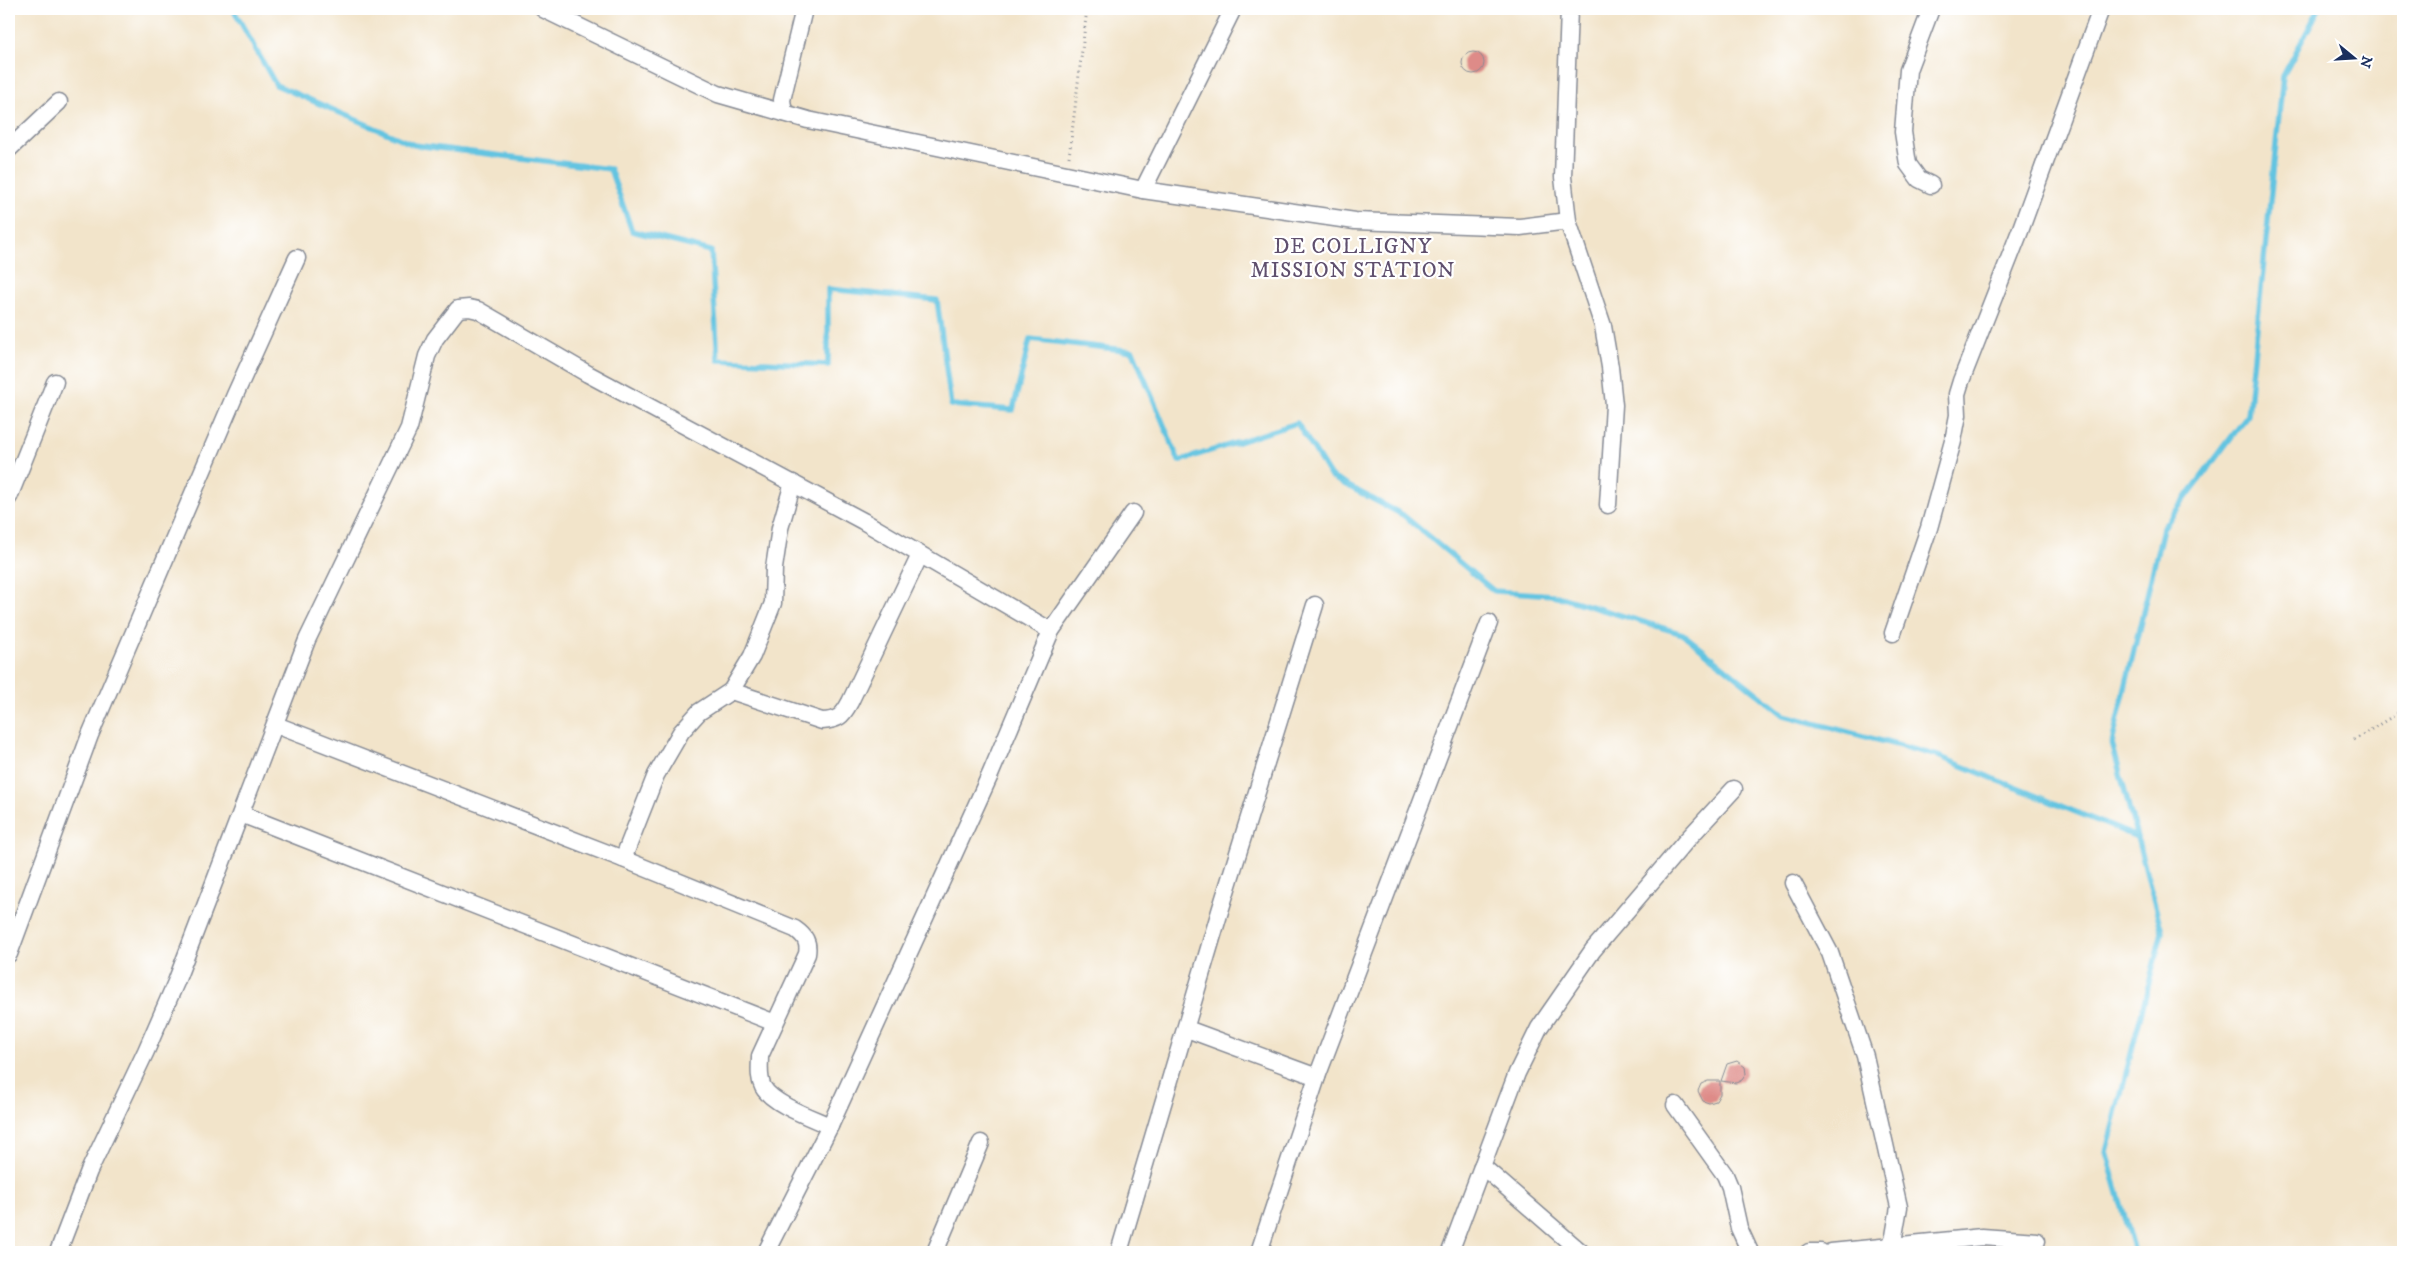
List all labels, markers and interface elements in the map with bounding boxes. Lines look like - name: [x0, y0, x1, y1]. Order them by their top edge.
- north arrow: [2330, 32, 2380, 82]
- text: N: [2355, 53, 2376, 70]
- district label: DE COLLIGNY MISSION STATION: [1250, 234, 1456, 284]

